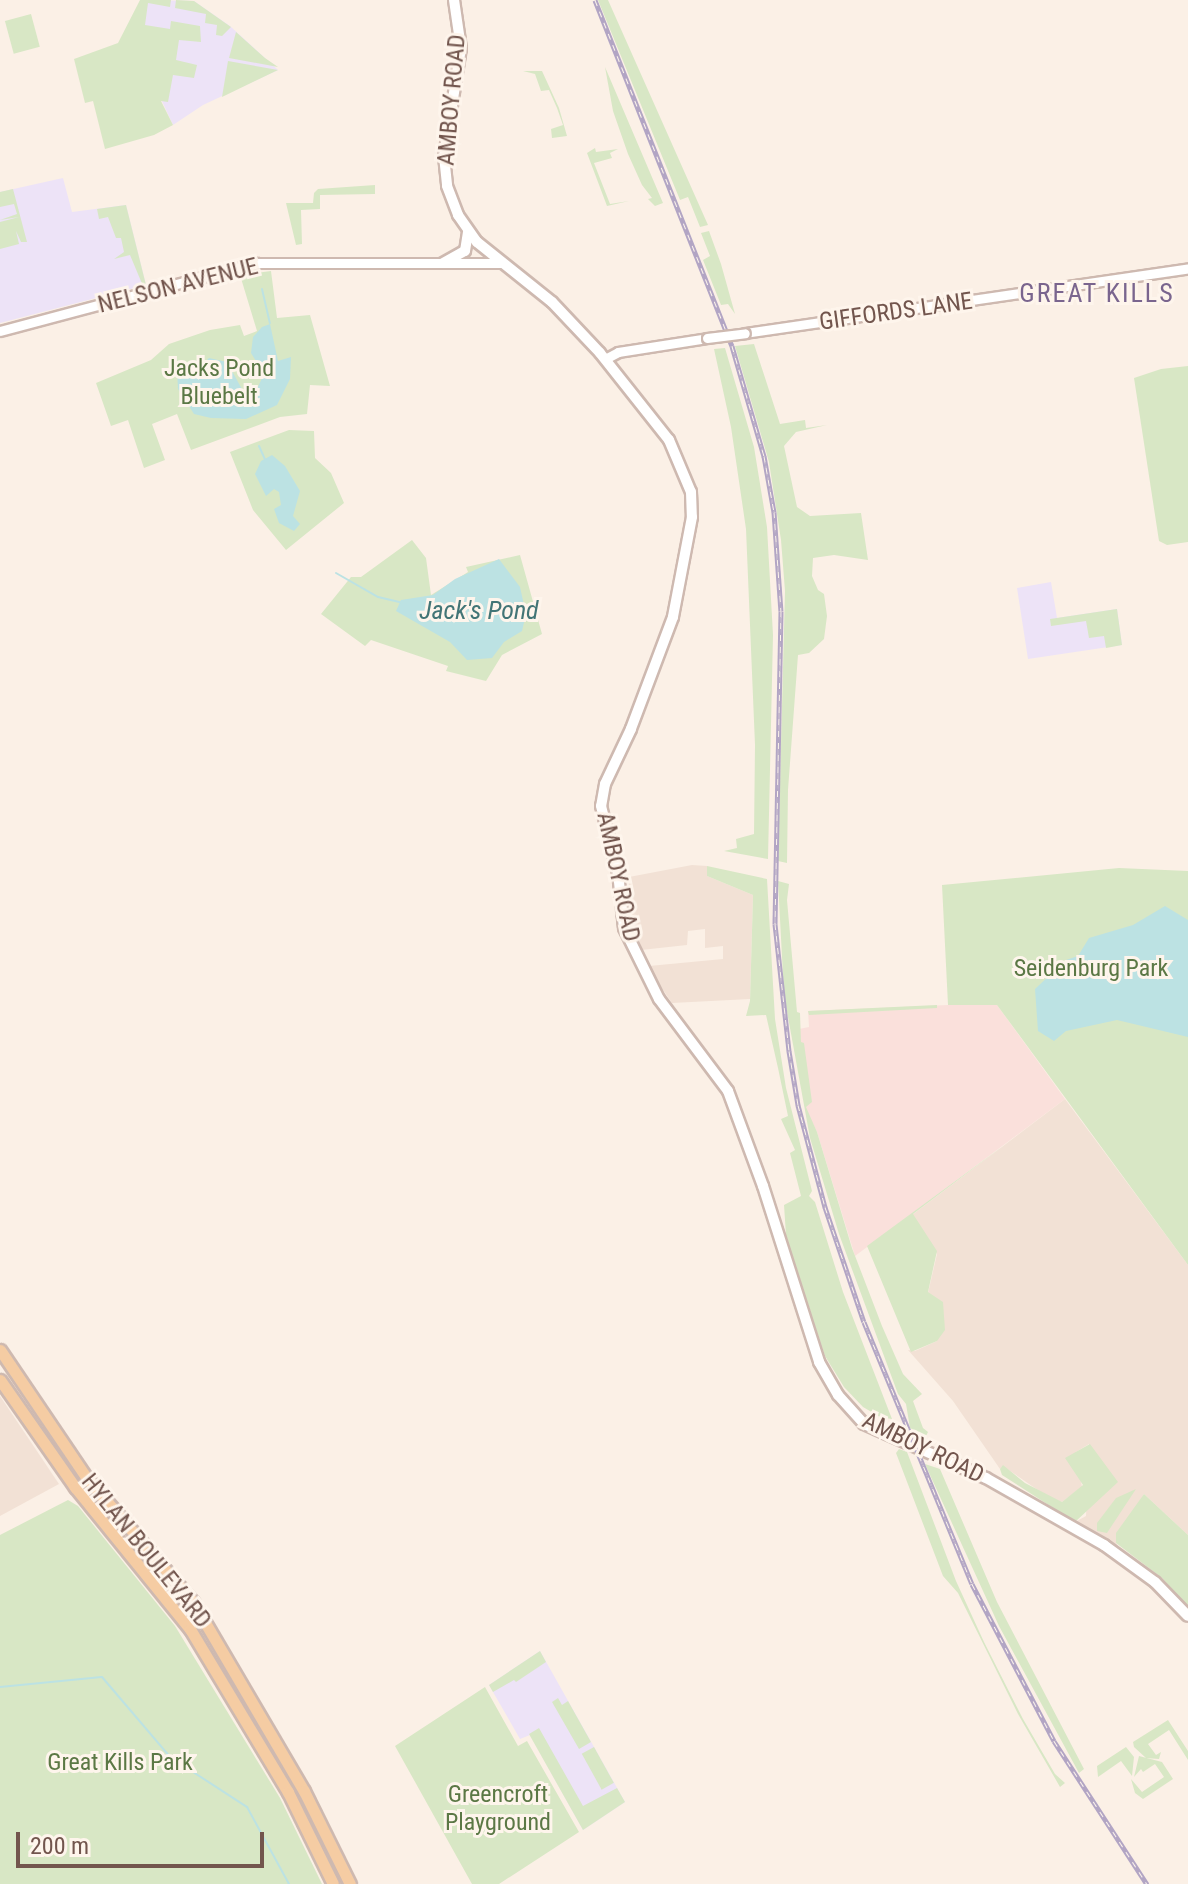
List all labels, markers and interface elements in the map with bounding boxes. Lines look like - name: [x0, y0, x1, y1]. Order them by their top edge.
- street label: AMBOY ROAD: [432, 33, 472, 167]
- street label: NELSON AVENUE: [95, 252, 261, 320]
- district label: GREAT KILLS: [1019, 278, 1175, 310]
- street label: GIFFORDS LANE: [818, 287, 974, 337]
- park label: Jacks Pond Bluebelt: [164, 355, 274, 411]
- water label: Jack's Pond: [419, 595, 539, 627]
- street label: AMBOY ROAD: [590, 810, 646, 944]
- park label: Seidenburg Park: [1014, 955, 1168, 983]
- street label: AMBOY ROAD: [858, 1406, 988, 1490]
- street label: HYLAN BOULEVARD: [75, 1468, 217, 1634]
- park label: Great Kills Park: [47, 1749, 193, 1777]
- park label: Greencroft Playground: [445, 1781, 551, 1837]
- scale bar: [20, 1816, 268, 1866]
- text: 200 m: [30, 1832, 89, 1860]

